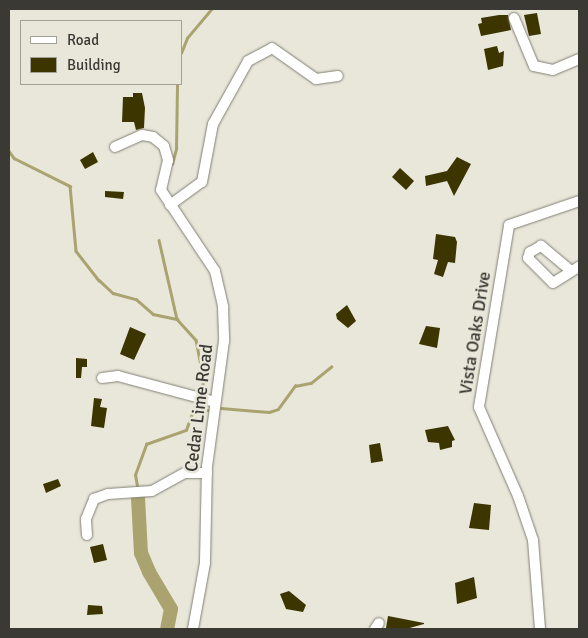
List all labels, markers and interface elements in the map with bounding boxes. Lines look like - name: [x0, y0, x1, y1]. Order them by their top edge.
- legend: [20, 20, 182, 85]
- text: Road: [67, 31, 99, 49]
- text: Building: [67, 56, 121, 74]
- street label: Vista Oaks Drive: [455, 270, 495, 396]
- street label: Cedar Lime Road: [180, 343, 218, 473]

